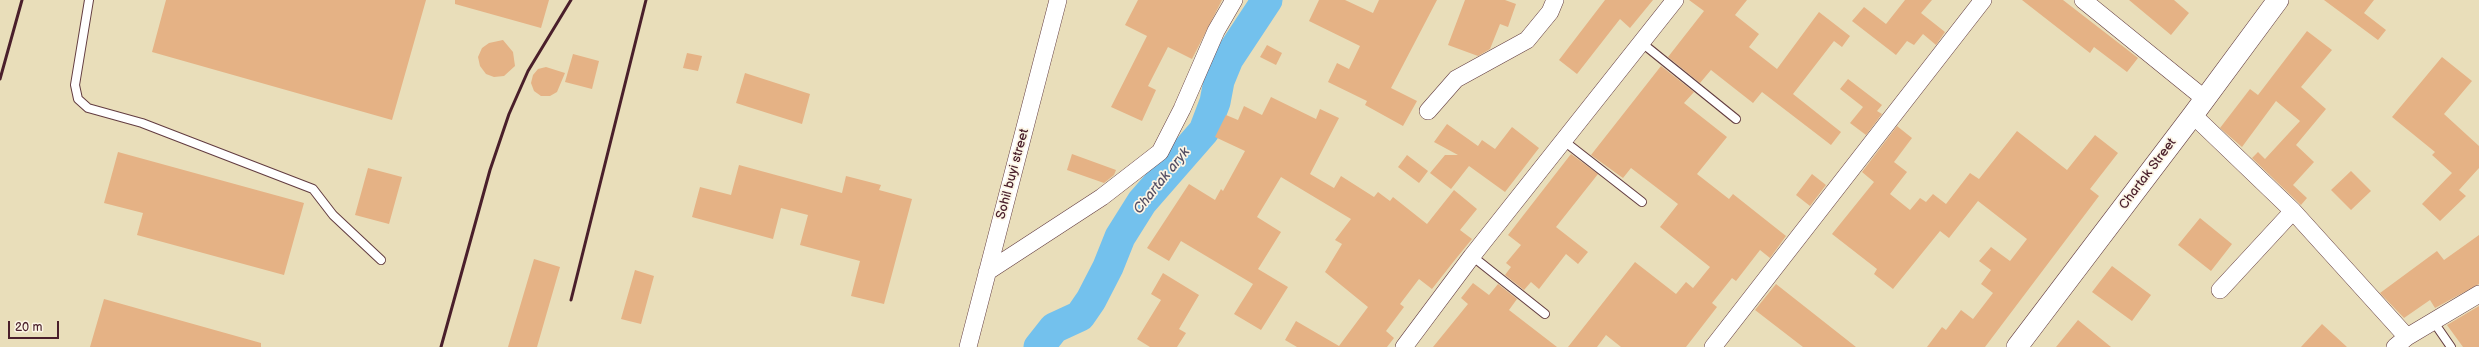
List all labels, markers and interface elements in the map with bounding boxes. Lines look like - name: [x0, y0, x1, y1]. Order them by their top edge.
- street label: Sohil buyi street: [993, 127, 1033, 221]
- street label: Chartak Street: [2116, 135, 2180, 213]
- water label: Chartak aryk: [1130, 144, 1194, 218]
- scale bar: [10, 313, 61, 339]
- text: 20 m: [15, 320, 42, 335]

